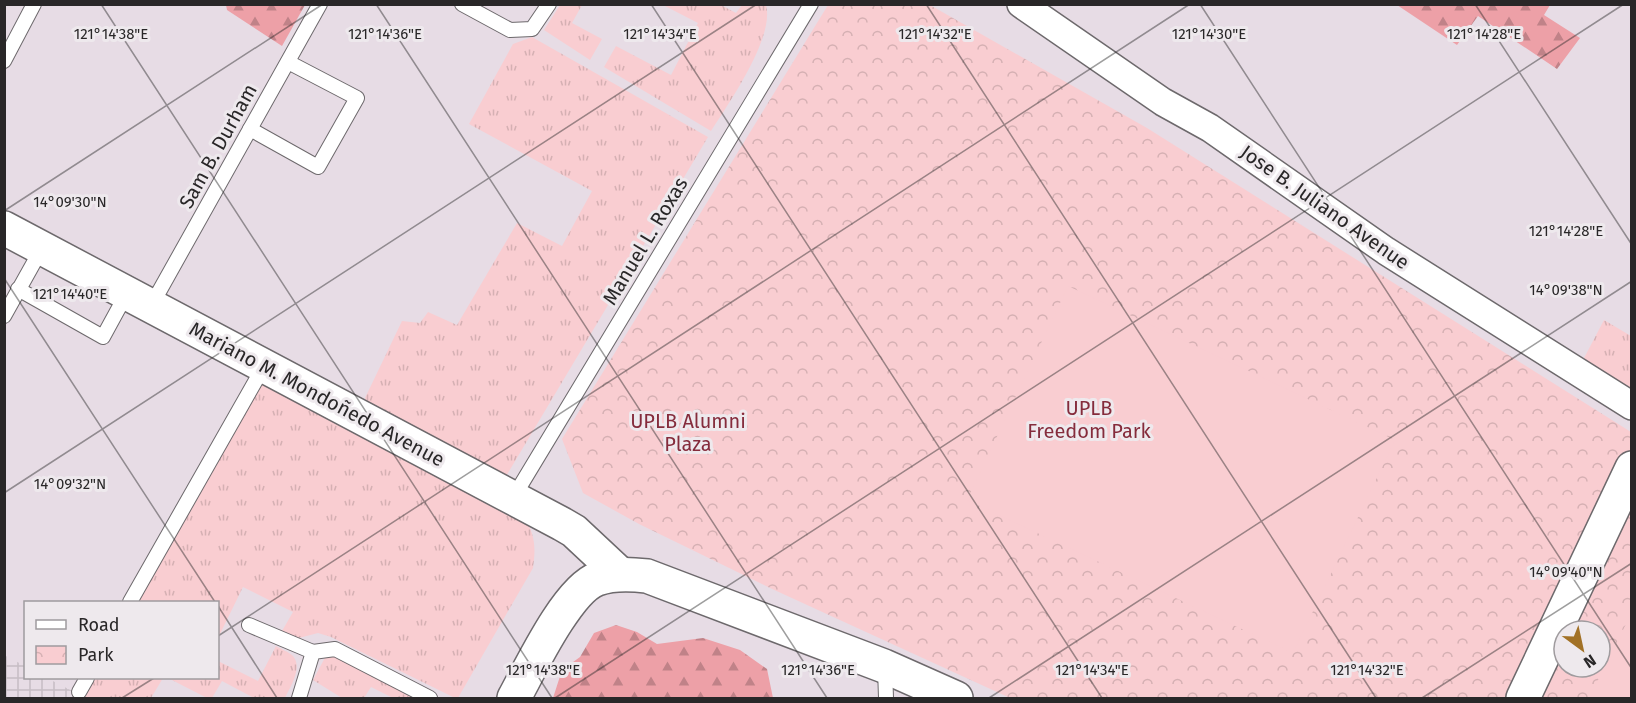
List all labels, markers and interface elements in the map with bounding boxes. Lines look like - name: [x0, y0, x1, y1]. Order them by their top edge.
- text: 121°14'38"E: [74, 25, 148, 43]
- text: 121°14'36"E: [348, 25, 422, 43]
- text: 121°14'34"E: [623, 25, 697, 43]
- text: 121°14'32"E: [898, 25, 972, 43]
- text: 121°14'30"E: [1172, 25, 1246, 43]
- text: 121°14'28"E: [1447, 25, 1521, 43]
- street label: Sam B. Durham: [174, 80, 262, 212]
- street label: Jose B. Juliano Avenue: [1236, 140, 1414, 274]
- street label: Manuel L. Roxas: [597, 173, 693, 309]
- text: 14°09'30"N: [33, 193, 107, 211]
- text: 121°14'28"E: [1529, 222, 1603, 240]
- text: 14°09'38"N: [1529, 281, 1603, 299]
- text: 121°14'40"E: [33, 285, 107, 303]
- street label: Mariano M. Mondoñedo Avenue: [185, 316, 449, 472]
- park label: UPLB Freedom Park: [1027, 396, 1151, 443]
- park label: UPLB Alumni Plaza: [630, 409, 746, 456]
- text: 14°09'32"N: [34, 475, 106, 493]
- text: 14°09'40"N: [1529, 563, 1603, 581]
- legend: [24, 601, 219, 679]
- text: Road: [78, 614, 120, 636]
- north arrow: [1552, 619, 1612, 679]
- text: Park: [78, 644, 114, 666]
- text: N: [1580, 650, 1600, 672]
- text: 121°14'38"E: [506, 661, 580, 679]
- text: 121°14'36"E: [781, 661, 855, 679]
- text: 121°14'34"E: [1055, 661, 1129, 679]
- text: 121°14'32"E: [1330, 661, 1404, 679]

